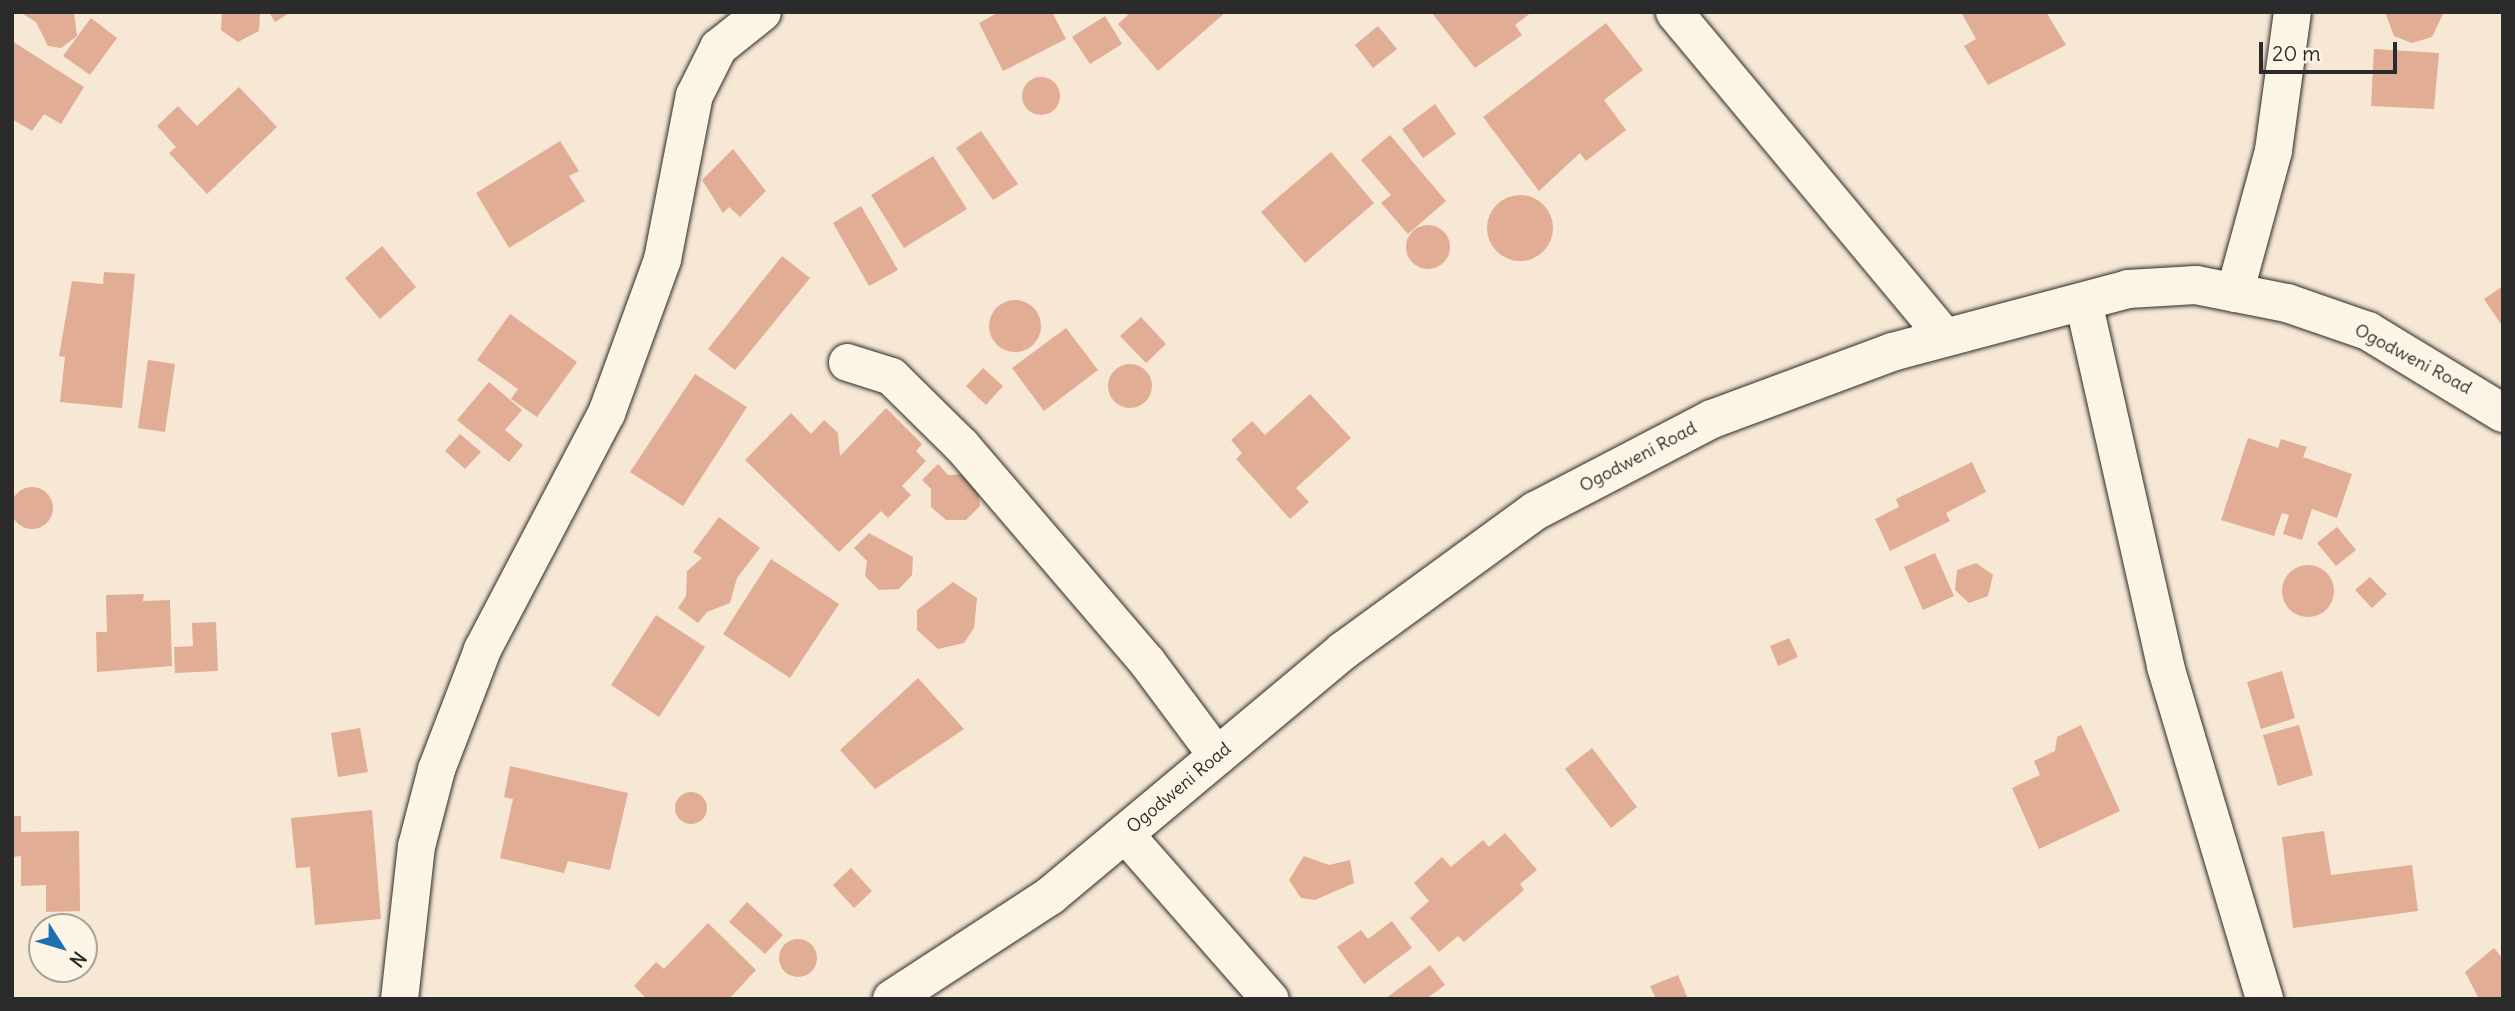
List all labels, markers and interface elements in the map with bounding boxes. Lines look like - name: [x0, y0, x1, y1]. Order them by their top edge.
- scale bar: [2263, 28, 2401, 72]
- text: 20 m: [2272, 40, 2321, 67]
- street label: Ogodweni Road: [2351, 319, 2475, 399]
- street label: Ogodweni Road: [1576, 417, 1700, 497]
- street label: Ogodweni Road: [1122, 738, 1236, 838]
- north arrow: [28, 913, 98, 983]
- text: N: [65, 947, 92, 972]

